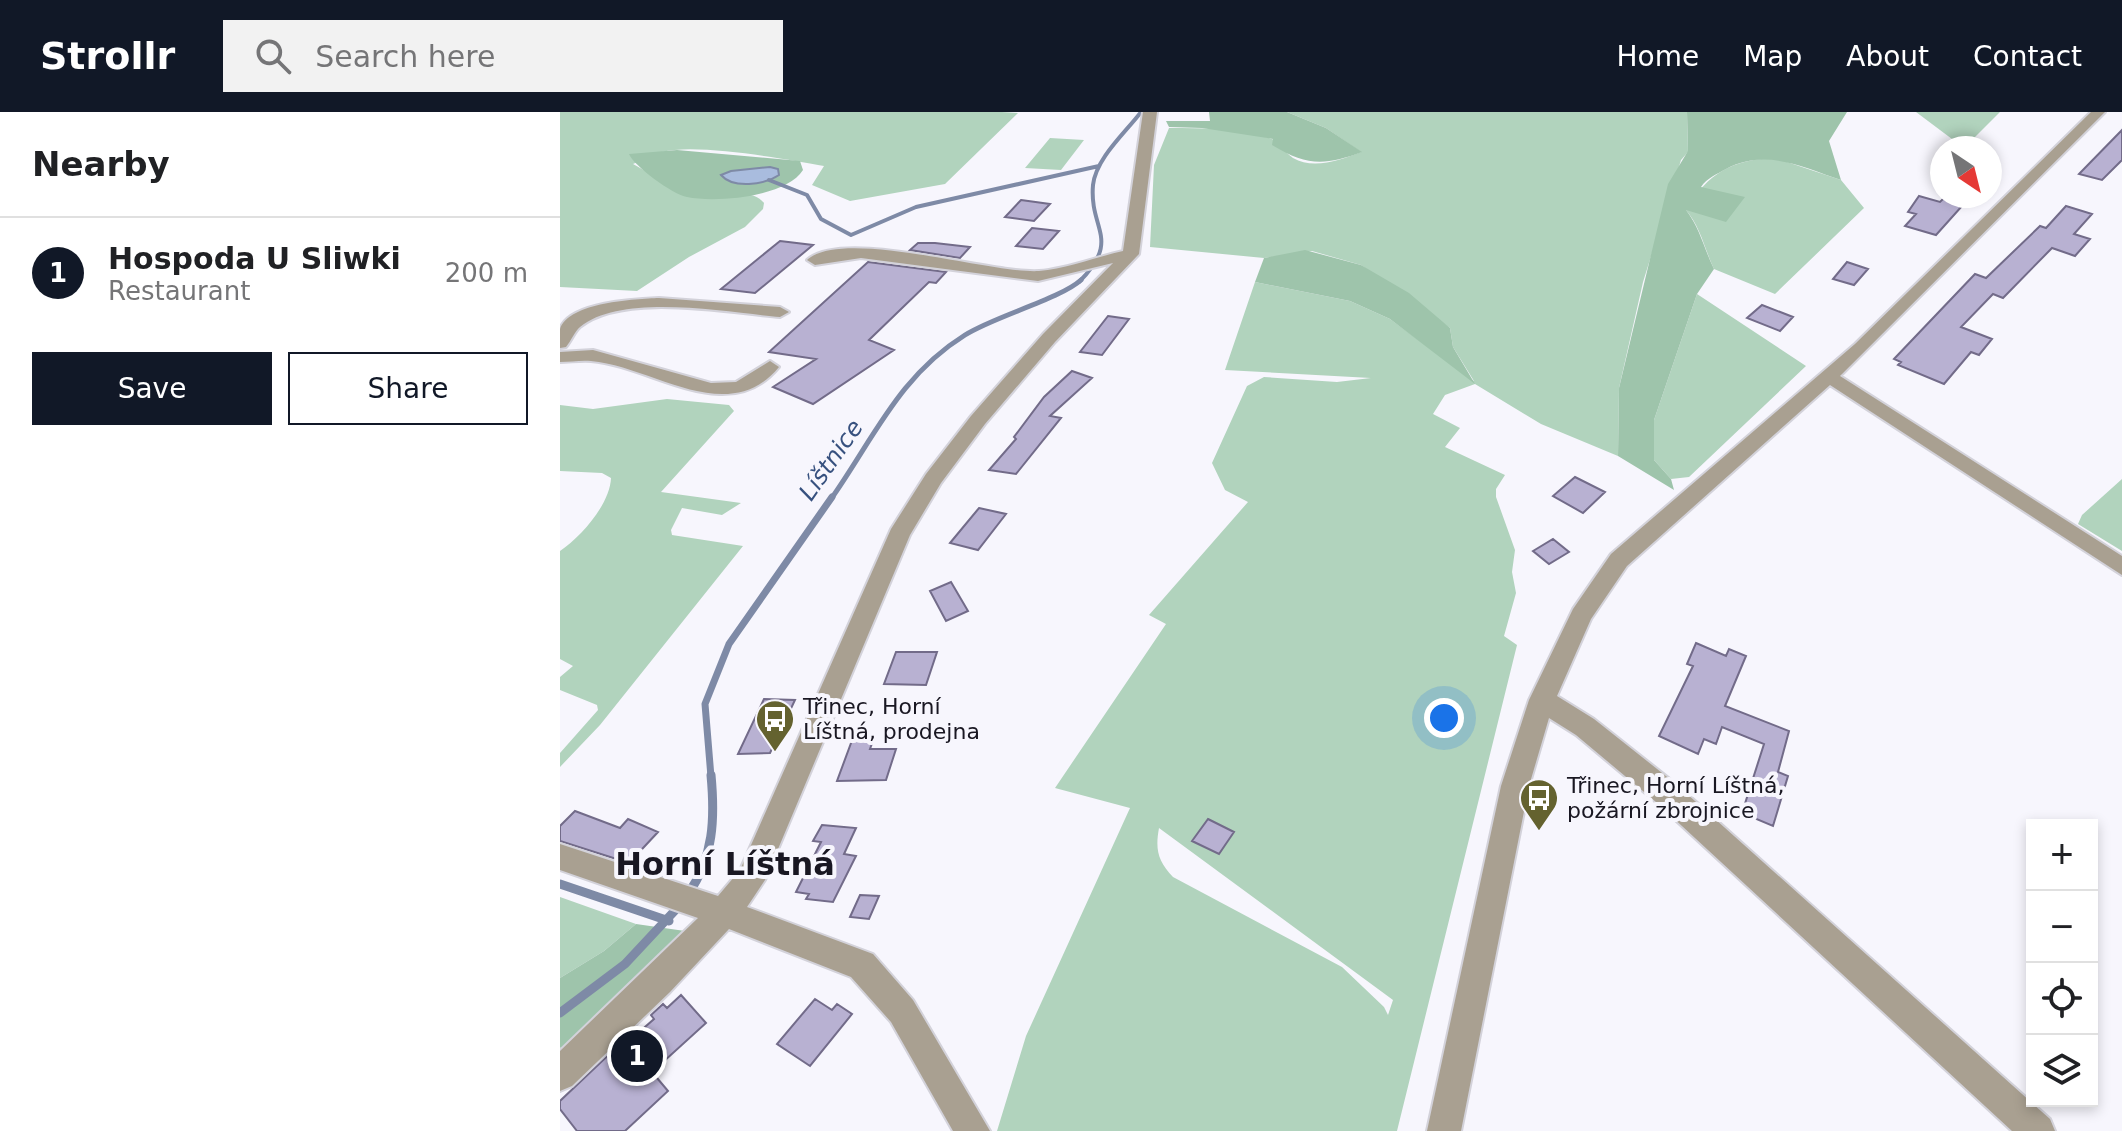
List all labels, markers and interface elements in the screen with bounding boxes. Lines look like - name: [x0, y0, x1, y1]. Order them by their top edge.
- search box: [223, 20, 783, 92]
- text: Strollr: [40, 34, 175, 78]
- icon: search: [251, 34, 295, 78]
- text: Search here: [315, 39, 495, 74]
- text: Home: [1616, 40, 1699, 73]
- text: Map: [1743, 40, 1802, 73]
- text: About: [1846, 40, 1929, 73]
- text: Contact: [1973, 40, 2082, 73]
- north arrow: [1930, 136, 2002, 208]
- text: Nearby: [32, 144, 170, 184]
- text: Hospoda U Sliwki: [108, 241, 401, 276]
- text: 1: [49, 258, 67, 288]
- text: 200 m: [445, 258, 528, 288]
- text: Restaurant: [108, 276, 250, 306]
- button: Save: [32, 352, 272, 425]
- button: Share: [288, 352, 528, 425]
- water label: Líštnice: [793, 414, 869, 506]
- place label: Třinec, Horní Líštná, prodejna: [802, 694, 980, 744]
- bus stop icon: Třinec, Horní Líštná, prodejna: [754, 698, 796, 753]
- your location: [1424, 698, 1464, 738]
- place label: Třinec, Horní Líštná, požární zbrojnice: [1566, 773, 1785, 823]
- bus stop icon: Třinec, Horní Líštná, požární zbrojnice: [1518, 777, 1560, 832]
- map controls: [2026, 819, 2098, 1107]
- button: +: [2026, 819, 2098, 891]
- district label: Horní Líštná: [615, 845, 835, 883]
- button: −: [2026, 891, 2098, 963]
- button: locate: [2026, 963, 2098, 1035]
- pin: 1: [611, 1026, 663, 1086]
- button: layers: [2026, 1035, 2098, 1107]

